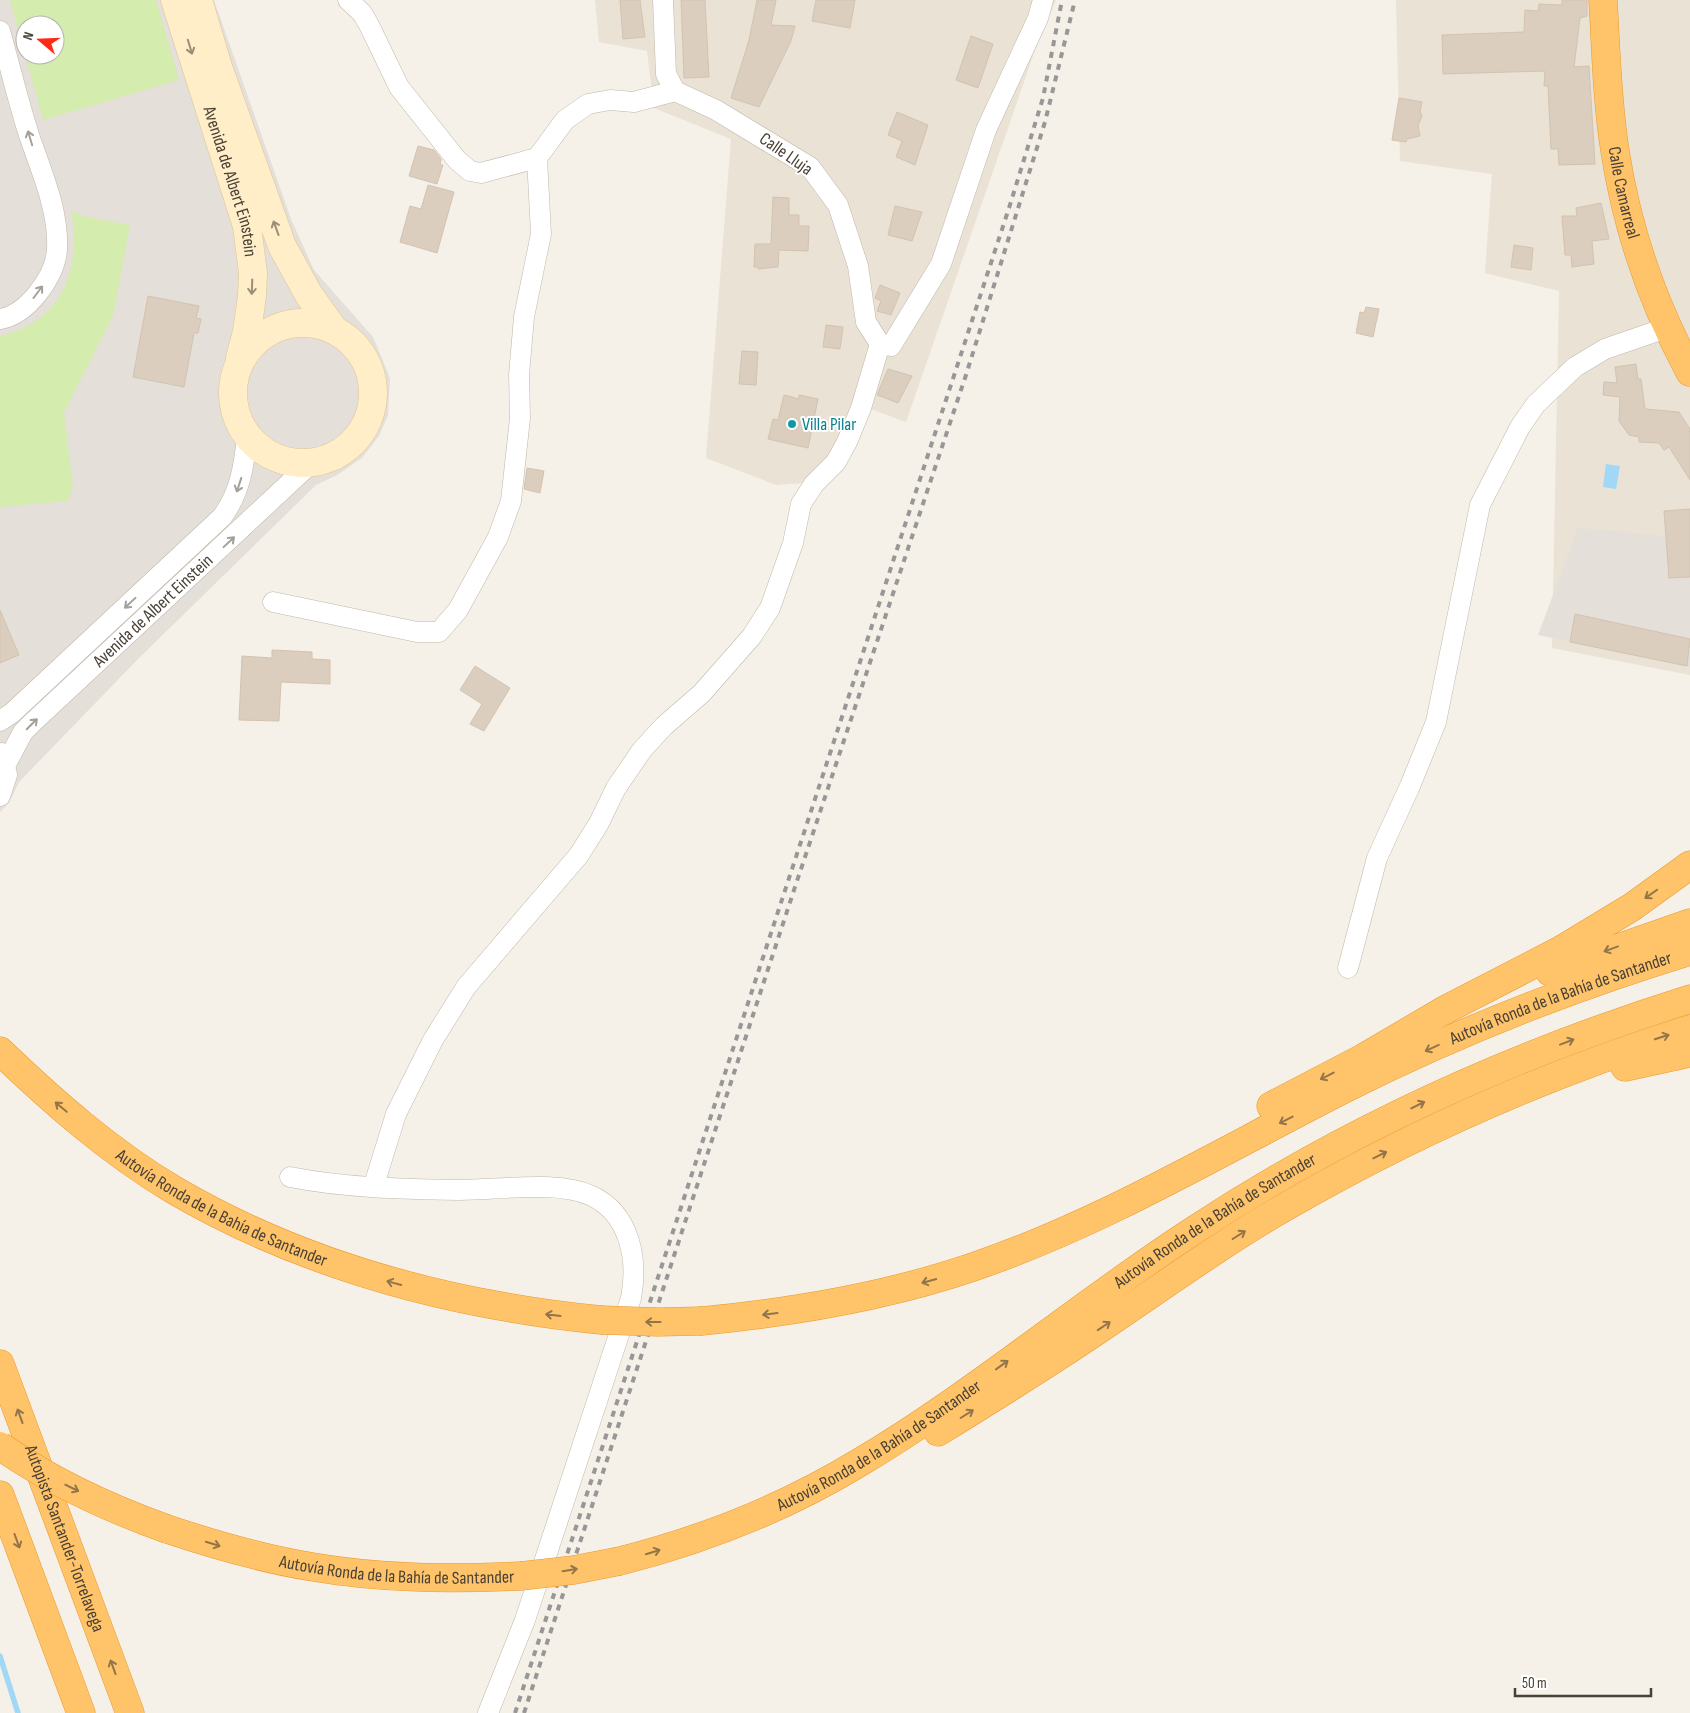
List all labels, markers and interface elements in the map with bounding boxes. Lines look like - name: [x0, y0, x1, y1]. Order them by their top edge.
- north arrow: [15, 15, 65, 65]
- text: N: [19, 30, 37, 42]
- one-way arrow: [185, 38, 195, 54]
- street label: Avenida de Albert Einstein: [199, 103, 261, 258]
- street label: Calle Lluja: [755, 128, 817, 180]
- one-way arrow: [25, 130, 35, 146]
- street label: Calle Camarreal: [1604, 145, 1644, 241]
- one-way arrow: [271, 220, 280, 236]
- one-way arrow: [247, 279, 257, 295]
- one-way arrow: [33, 285, 43, 299]
- place label: Villa Pilar: [802, 414, 856, 435]
- marker: Villa Pilar: [786, 418, 798, 430]
- one-way arrow: [233, 477, 243, 493]
- one-way arrow: [222, 536, 235, 548]
- street label: Avenida de Albert Einstein: [88, 550, 217, 672]
- one-way arrow: [124, 597, 136, 609]
- one-way arrow: [26, 717, 38, 730]
- one-way arrow: [1644, 889, 1658, 899]
- one-way arrow: [1603, 945, 1619, 954]
- street label: Autovía Ronda de la Bahía de Santander: [1445, 947, 1674, 1049]
- one-way arrow: [1654, 1032, 1670, 1042]
- one-way arrow: [1559, 1036, 1574, 1046]
- one-way arrow: [1424, 1044, 1439, 1054]
- one-way arrow: [1319, 1071, 1334, 1081]
- one-way arrow: [1410, 1100, 1425, 1109]
- one-way arrow: [54, 1101, 67, 1112]
- one-way arrow: [1279, 1115, 1293, 1125]
- street label: Autovía Ronda de la Bahía de Santander: [111, 1144, 330, 1271]
- street label: Autovía Ronda de la Bahía de Santander: [1109, 1149, 1319, 1293]
- one-way arrow: [1373, 1150, 1388, 1160]
- one-way arrow: [1232, 1230, 1246, 1240]
- one-way arrow: [922, 1276, 938, 1286]
- one-way arrow: [386, 1278, 402, 1288]
- one-way arrow: [763, 1309, 779, 1319]
- one-way arrow: [545, 1310, 561, 1320]
- one-way arrow: [646, 1317, 662, 1327]
- one-way arrow: [1097, 1321, 1111, 1331]
- one-way arrow: [995, 1360, 1009, 1370]
- street label: Autovía Ronda de la Bahía de Santander: [772, 1375, 985, 1516]
- one-way arrow: [960, 1408, 974, 1418]
- one-way arrow: [15, 1409, 24, 1425]
- street label: Autopista Santander-Torrelavega: [20, 1441, 109, 1635]
- one-way arrow: [64, 1484, 79, 1494]
- one-way arrow: [13, 1533, 22, 1548]
- one-way arrow: [205, 1539, 221, 1549]
- one-way arrow: [645, 1546, 661, 1556]
- street label: Autovía Ronda de la Bahía de Santander: [277, 1550, 515, 1588]
- one-way arrow: [561, 1565, 577, 1575]
- one-way arrow: [108, 1660, 117, 1675]
- scale bar: [1515, 1666, 1651, 1698]
- text: 50 m: [1522, 1674, 1547, 1693]

